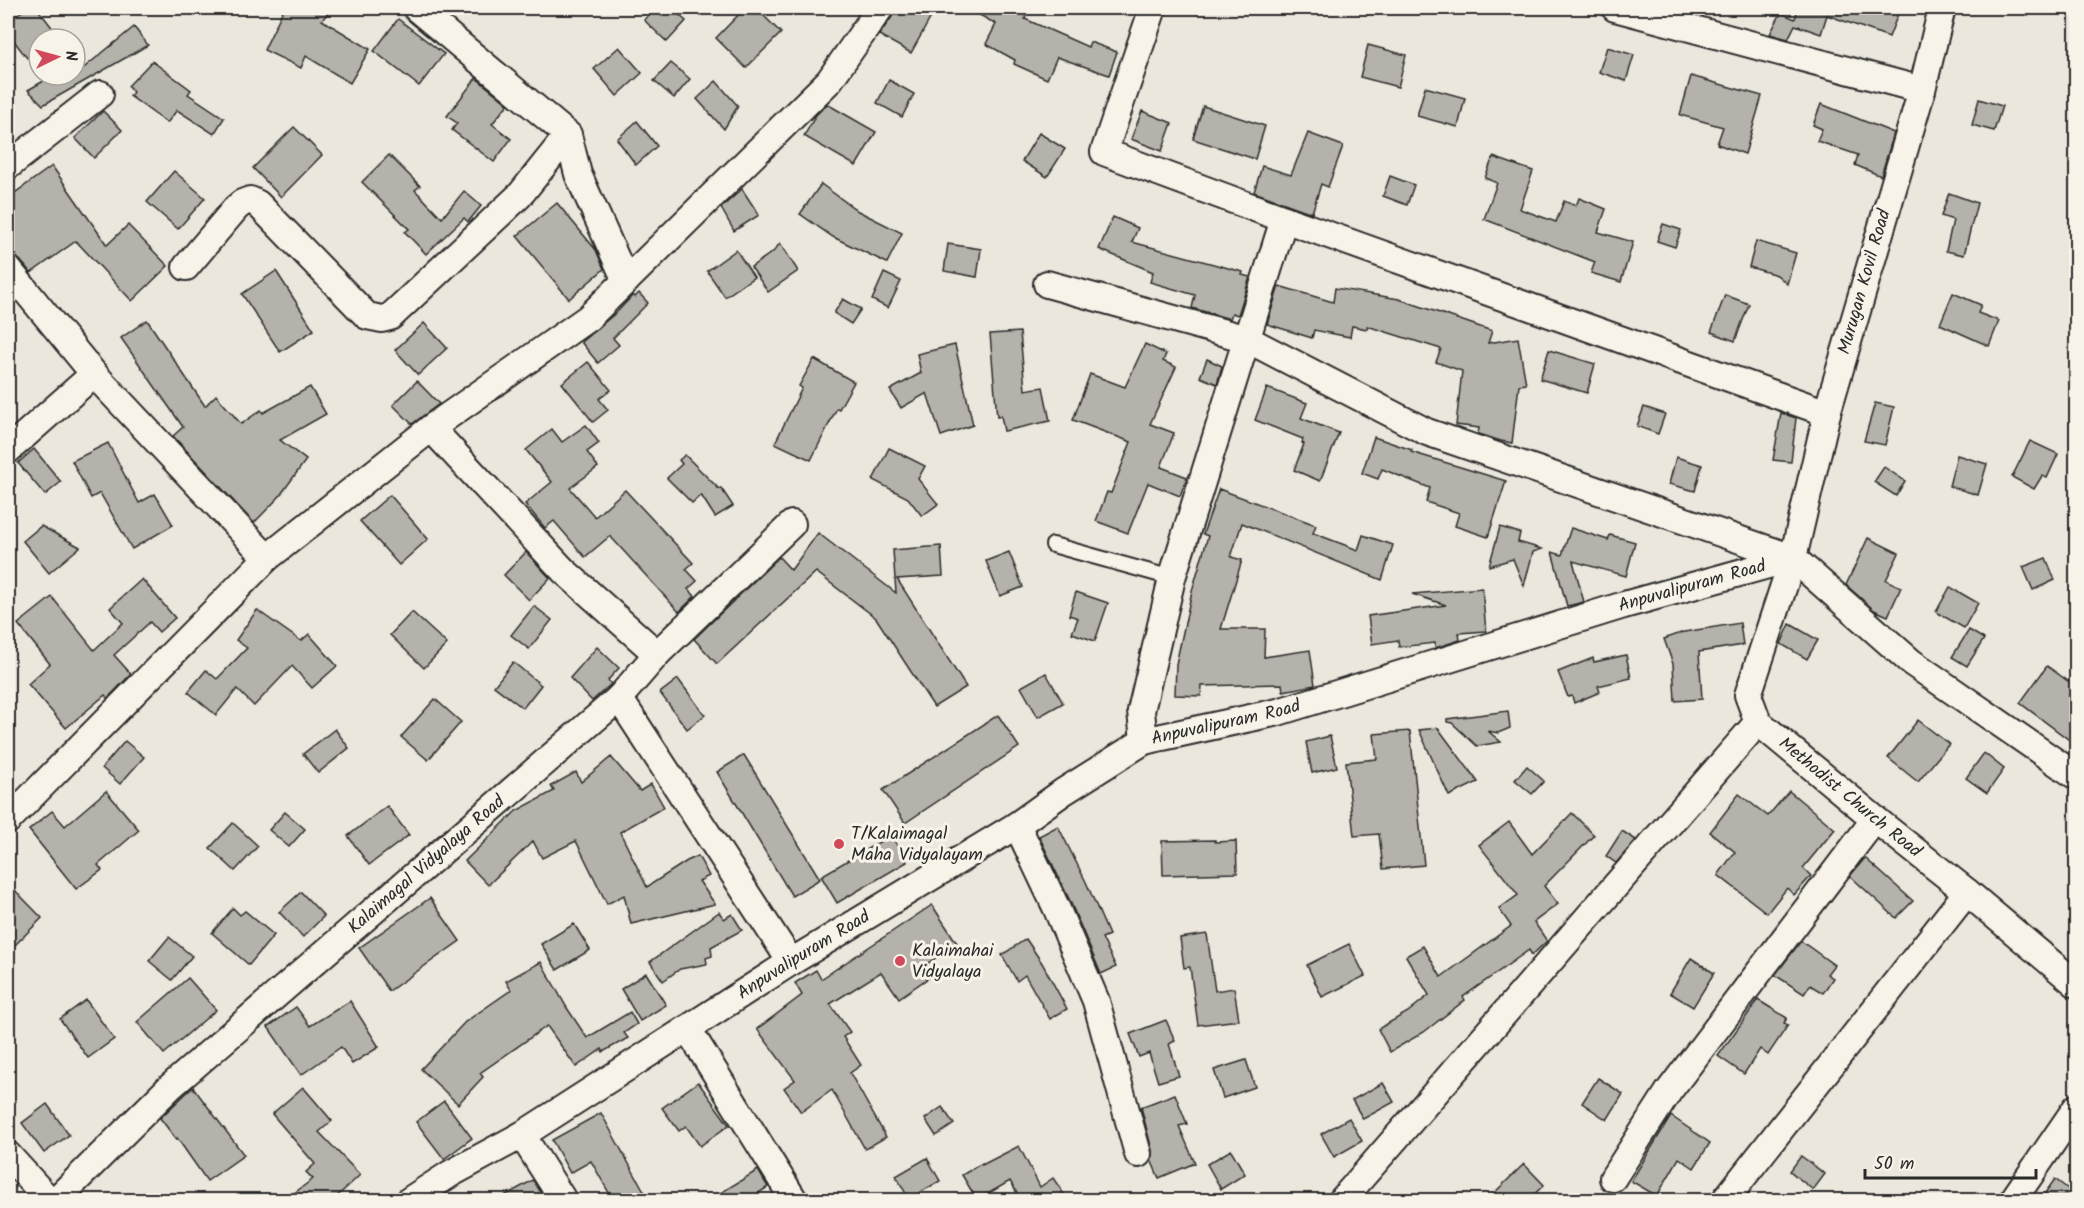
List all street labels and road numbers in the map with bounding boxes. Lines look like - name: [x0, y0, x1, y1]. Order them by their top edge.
- street label: Murugan Kovil Road: [1830, 205, 1900, 358]
- street label: Anpuvalipuram Road: [1615, 551, 1770, 620]
- street label: Anpuvalipuram Road: [1149, 691, 1305, 753]
- street label: Methodist Church Road: [1772, 730, 1929, 866]
- street label: Kalaimagal Vidyalaya Road: [341, 787, 513, 941]
- street label: Anpuvalipuram Road: [732, 902, 877, 1007]

